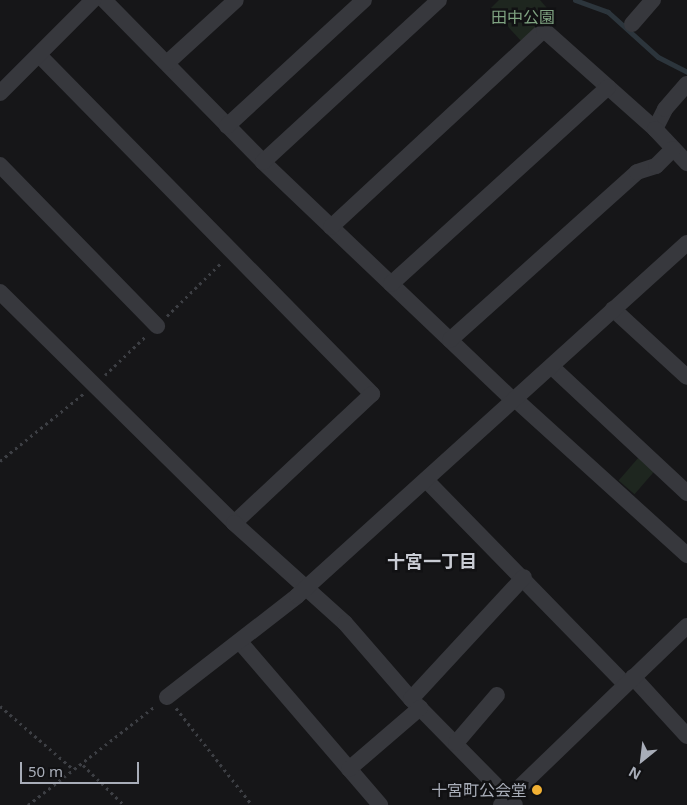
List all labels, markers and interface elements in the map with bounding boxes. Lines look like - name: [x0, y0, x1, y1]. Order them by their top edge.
- park label: 田中公園: [491, 7, 555, 27]
- district label: 十宮一丁目: [387, 550, 477, 572]
- north arrow: [617, 735, 667, 785]
- scale bar: [22, 752, 141, 784]
- text: 50 m: [28, 761, 63, 781]
- text: N: [625, 762, 644, 785]
- place label: 十宮町公会堂: [431, 780, 527, 800]
- marker: 十宮町公会堂: [531, 784, 543, 796]

